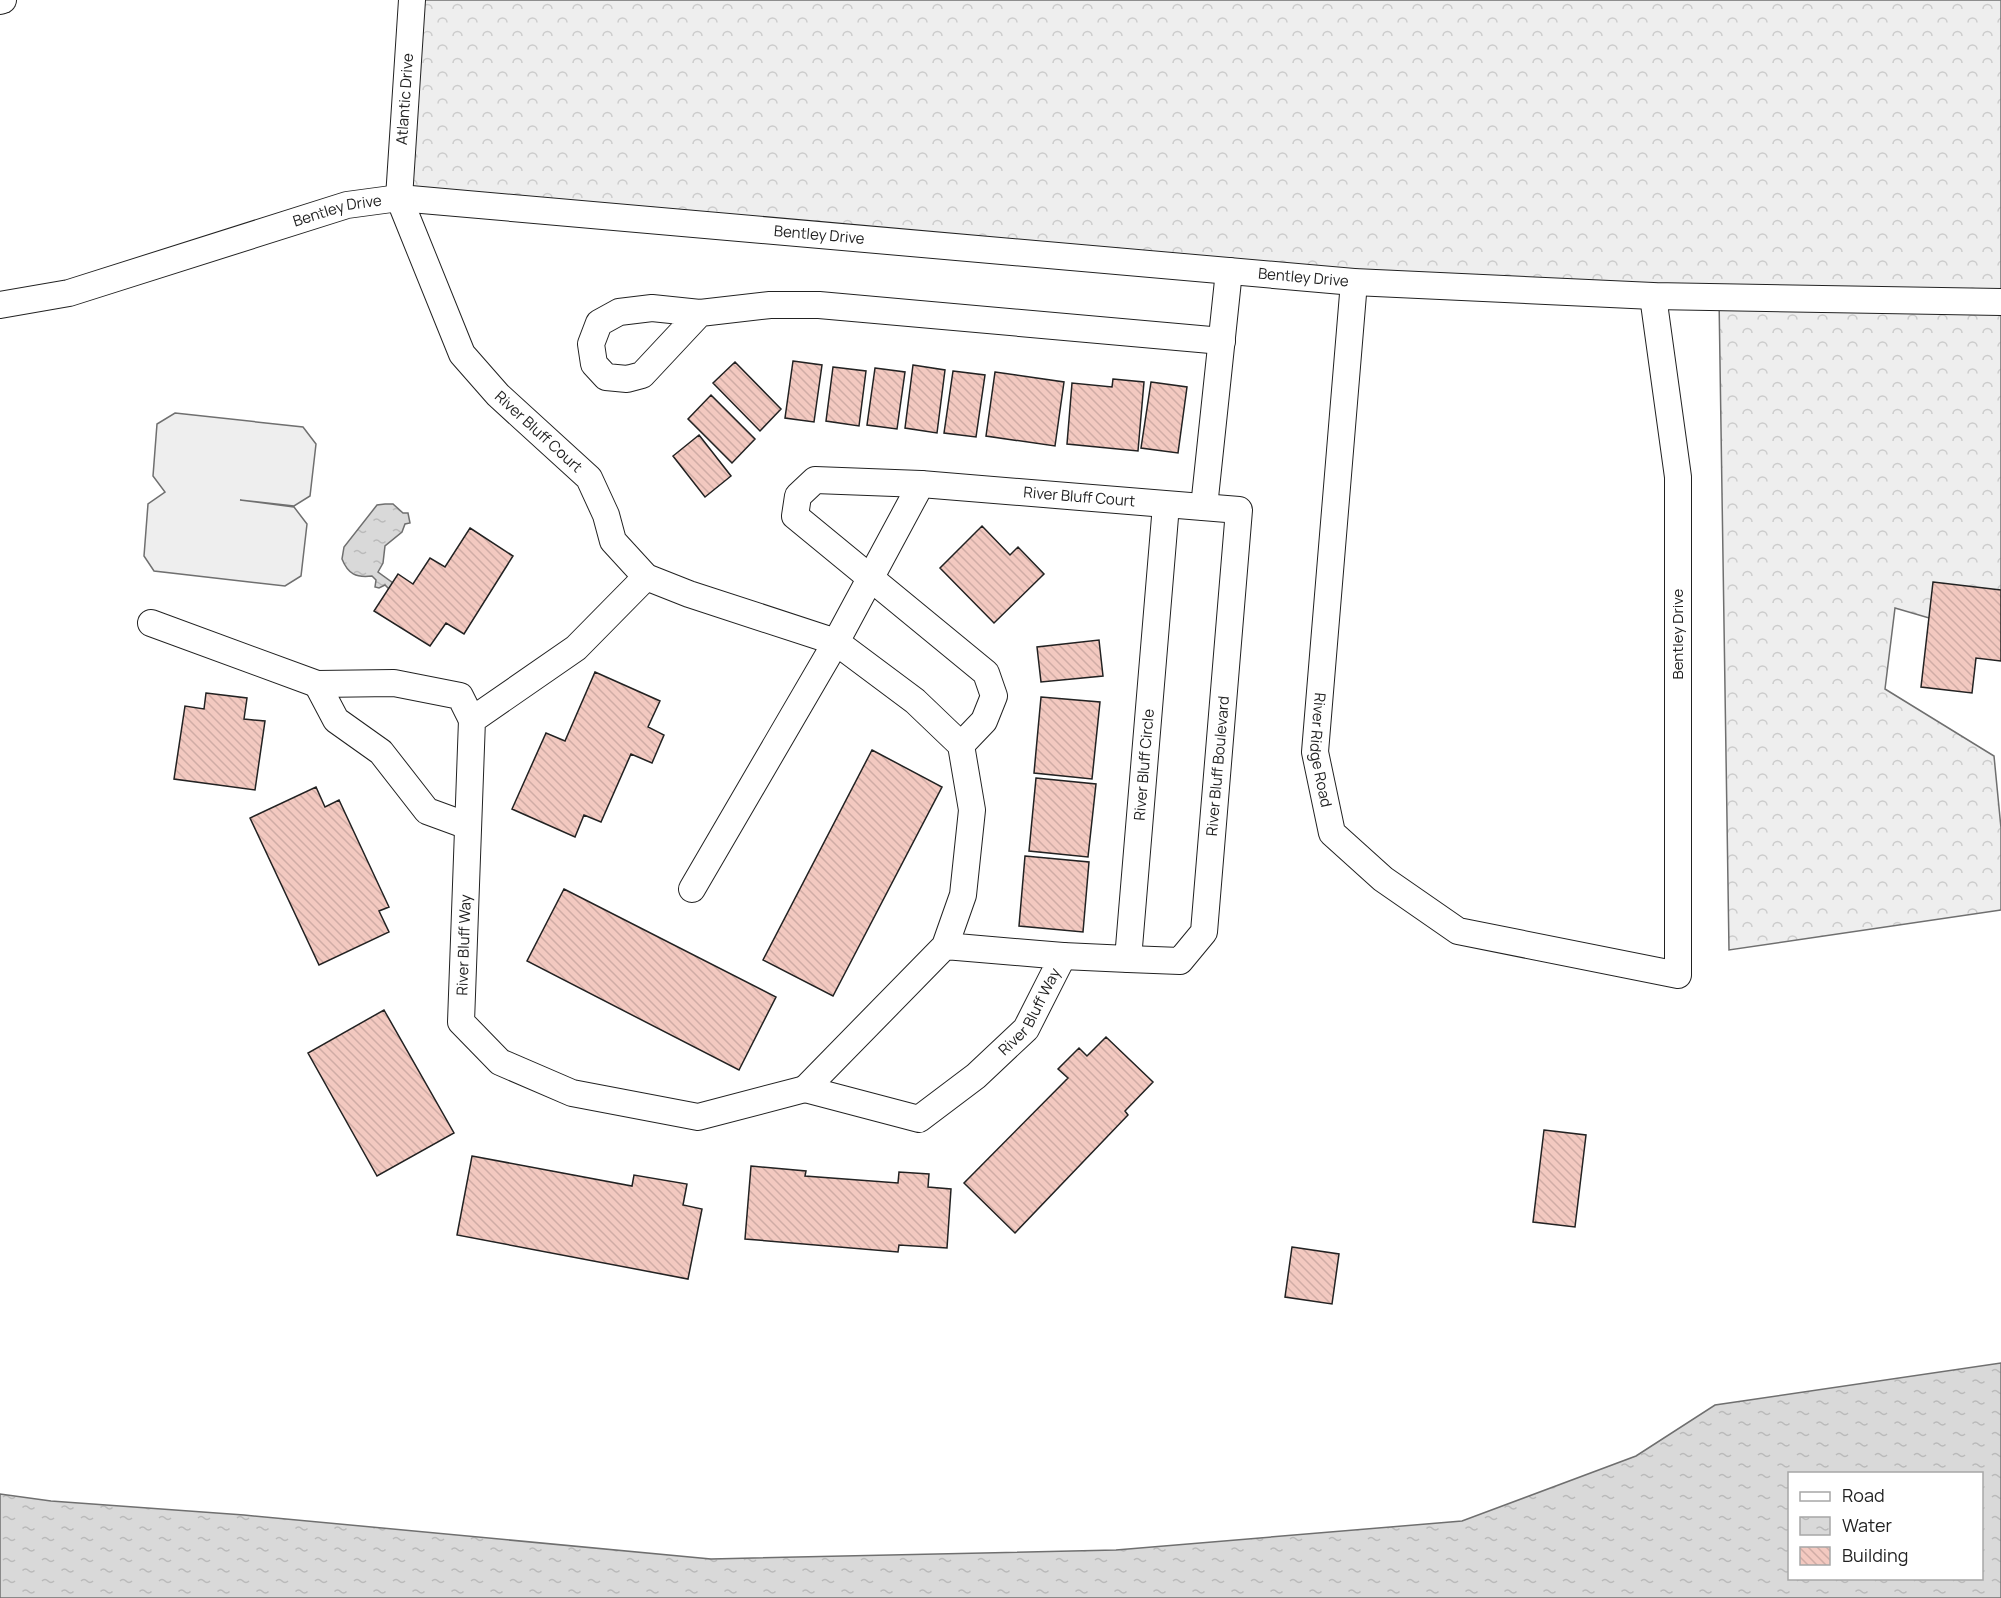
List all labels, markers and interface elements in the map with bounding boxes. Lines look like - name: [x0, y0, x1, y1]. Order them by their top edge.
- street label: Atlantic Drive: [391, 52, 418, 146]
- street label: Bentley Drive: [290, 189, 383, 231]
- street label: Bentley Drive: [773, 220, 866, 249]
- street label: Bentley Drive: [1257, 263, 1350, 292]
- street label: River Bluff Court: [490, 386, 587, 477]
- street label: River Bluff Court: [1023, 481, 1136, 511]
- street label: Bentley Drive: [1667, 588, 1688, 679]
- street label: River Ridge Road: [1305, 692, 1337, 809]
- street label: River Bluff Boulevard: [1201, 695, 1234, 837]
- street label: River Bluff Circle: [1129, 708, 1159, 821]
- street label: River Bluff Way: [451, 894, 476, 996]
- street label: River Bluff Way: [993, 964, 1065, 1060]
- legend: [1788, 1472, 1983, 1580]
- text: Road: [1842, 1483, 1885, 1507]
- text: Water: [1842, 1513, 1892, 1537]
- text: Building: [1842, 1543, 1908, 1567]

